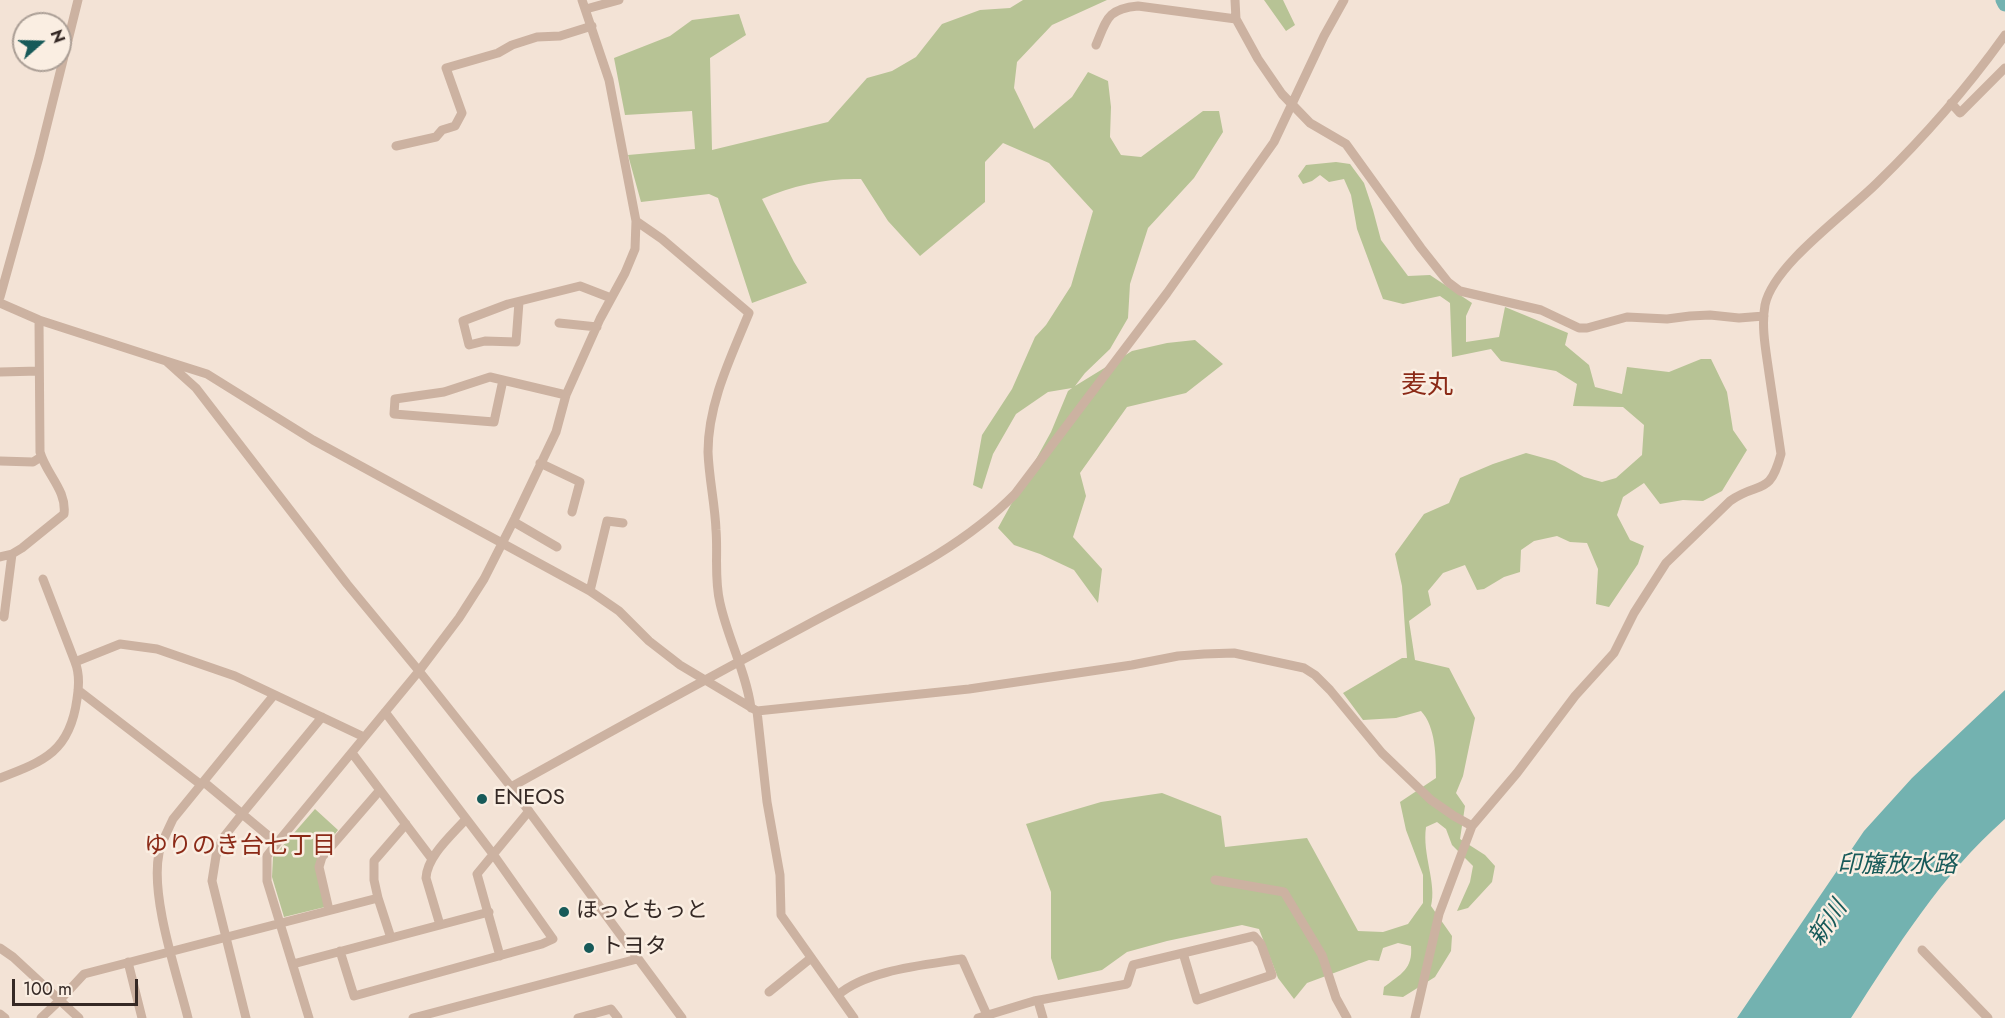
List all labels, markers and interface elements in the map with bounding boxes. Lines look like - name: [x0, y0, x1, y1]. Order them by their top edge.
- north arrow: [12, 12, 72, 72]
- text: N: [45, 26, 70, 46]
- district label: 麦丸: [1401, 371, 1453, 403]
- place label: ENEOS: [494, 786, 565, 812]
- marker: ENEOS: [475, 792, 489, 806]
- district label: ゆりのき台七丁目: [144, 833, 336, 861]
- water label: 印旛放水路: [1837, 852, 1957, 880]
- water label: 新川: [1804, 896, 1854, 952]
- place label: ほっともっと: [576, 899, 708, 925]
- marker: ほっともっと: [557, 905, 571, 919]
- place label: トヨタ: [601, 935, 667, 961]
- marker: トヨタ: [582, 941, 596, 955]
- scale bar: [15, 967, 141, 1005]
- text: 100 m: [23, 976, 72, 1002]

